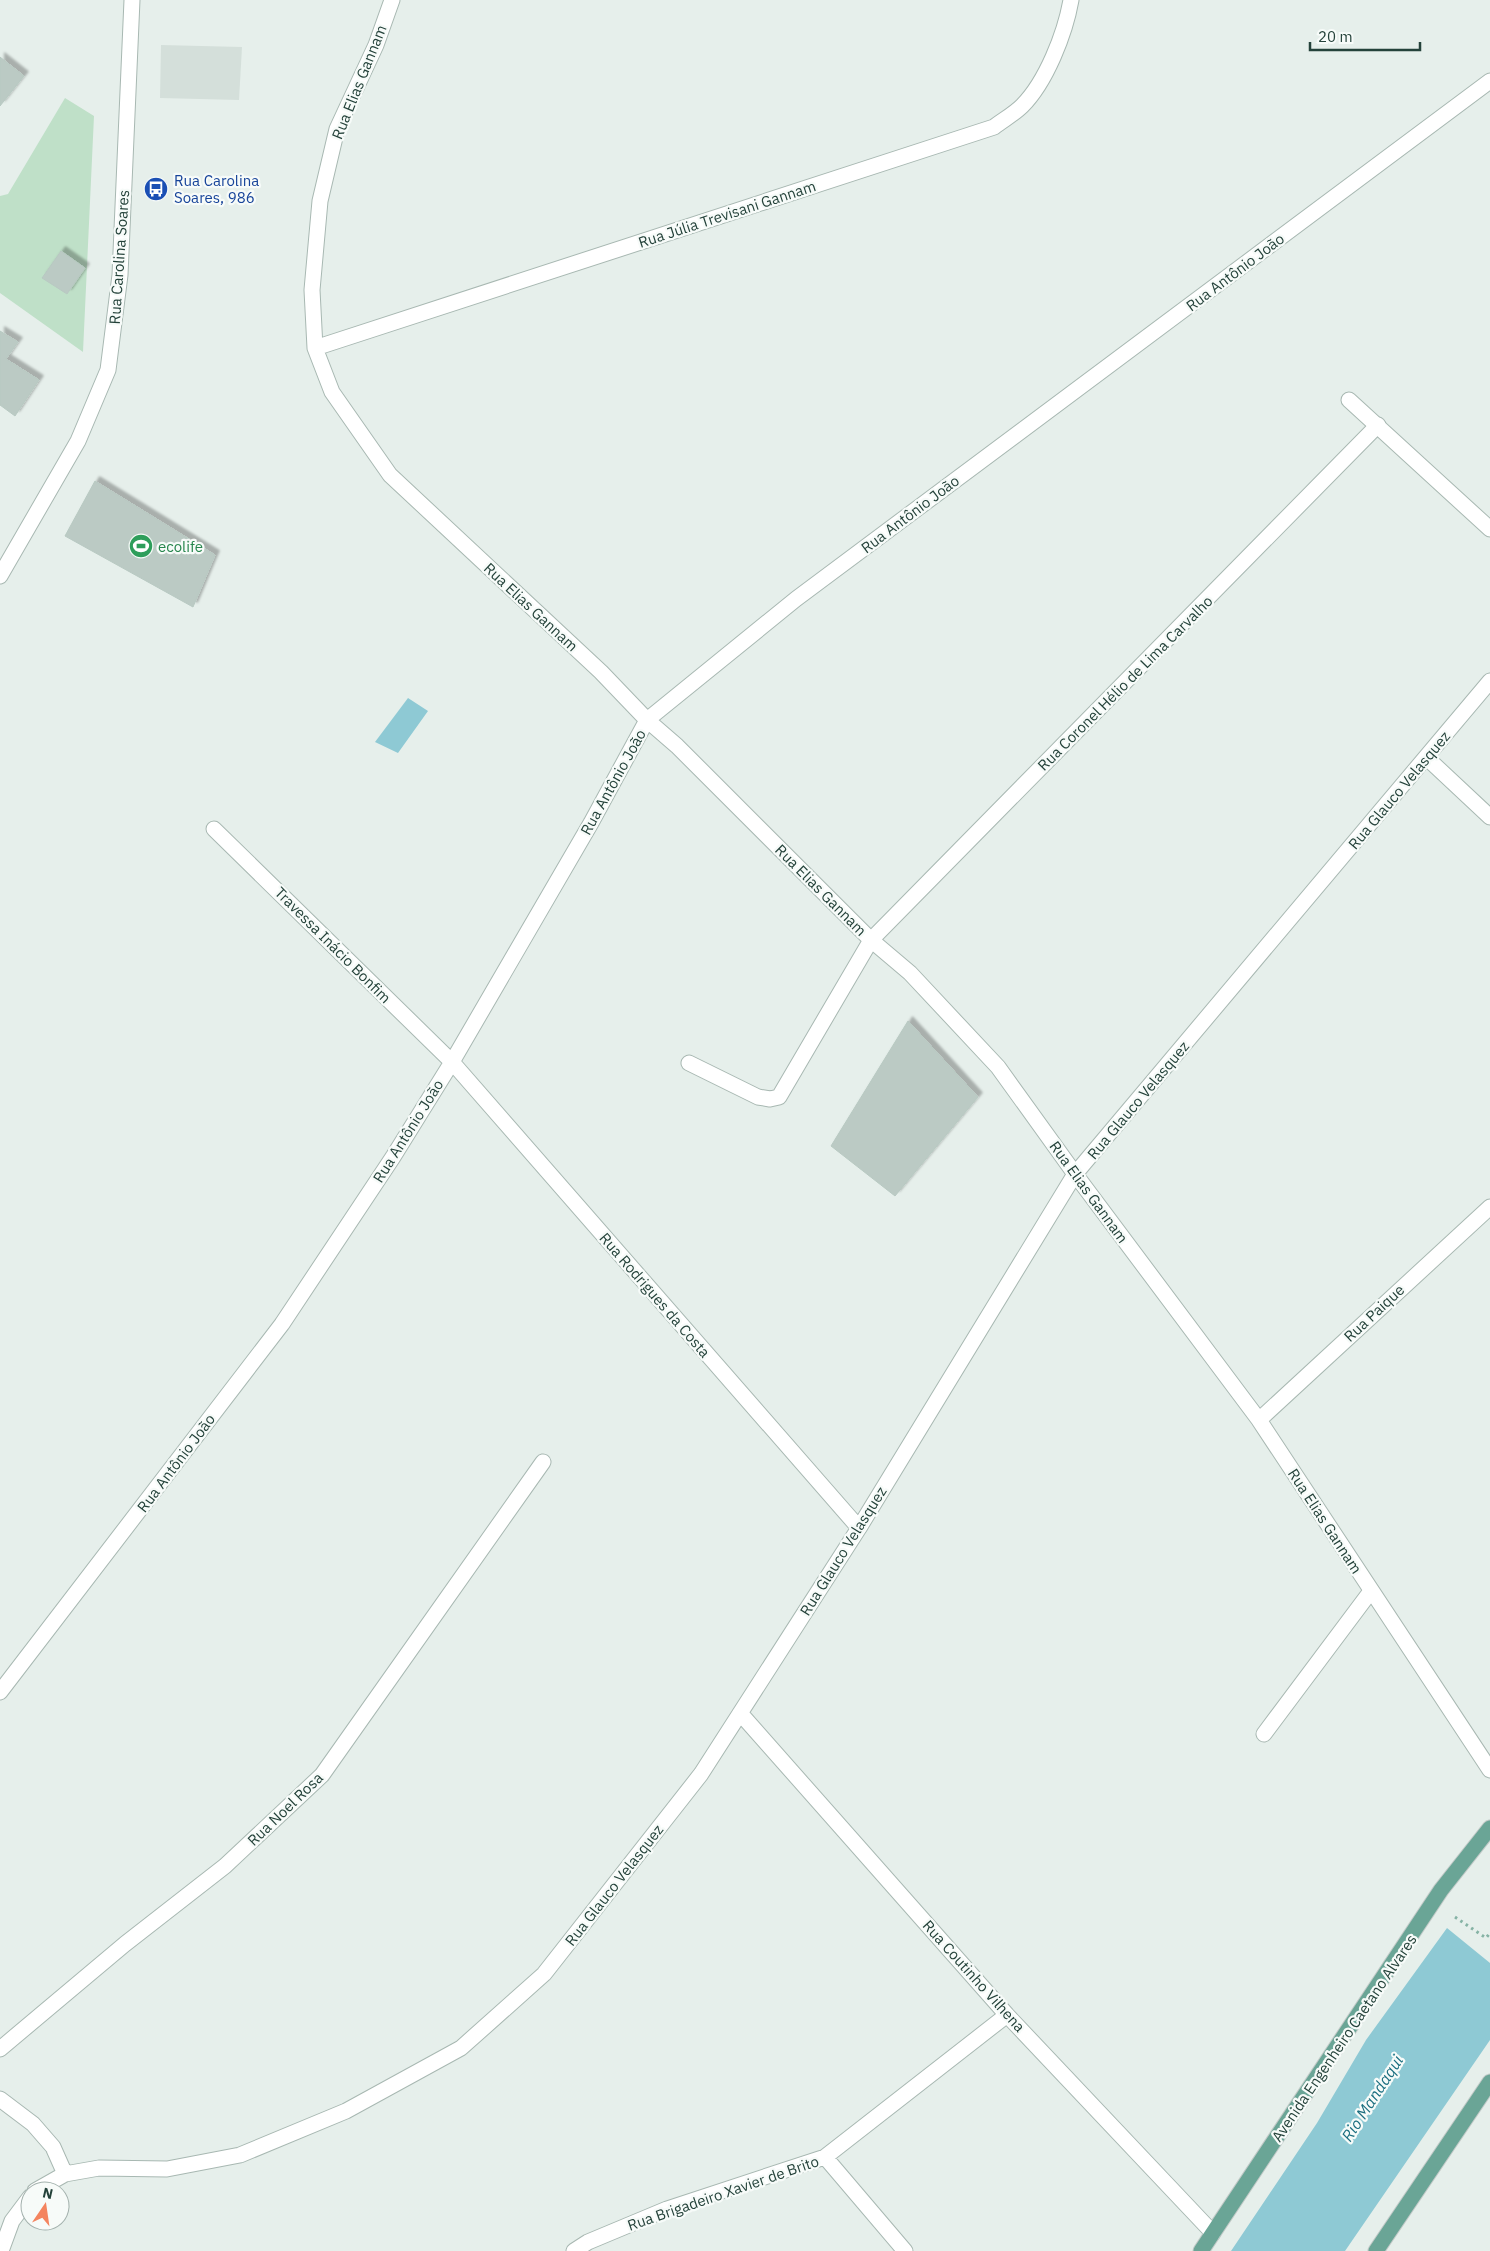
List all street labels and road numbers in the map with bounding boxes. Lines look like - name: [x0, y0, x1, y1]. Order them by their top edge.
- street label: Rua Elias Gannam: [327, 22, 391, 142]
- street label: Rua Júlia Trevisani Gannam: [636, 176, 818, 252]
- street label: Rua Carolina Soares: [105, 189, 133, 325]
- street label: Rua Antônio João: [1182, 229, 1288, 315]
- street label: Rua Antônio João: [857, 471, 963, 557]
- street label: Rua Elias Gannam: [480, 559, 582, 655]
- street label: Rua Coronel Hélio de Lima Carvalho: [1033, 591, 1217, 775]
- street label: Rua Antônio João: [576, 726, 650, 838]
- street label: Rua Glauco Velasquez: [1344, 727, 1454, 853]
- street label: Rua Elias Gannam: [771, 840, 871, 940]
- street label: Travessa Inácio Bonfim: [271, 883, 395, 1007]
- street label: Rua Glauco Velasquez: [1083, 1037, 1193, 1163]
- street label: Rua Antônio João: [369, 1076, 447, 1186]
- street label: Rua Elias Gannam: [1046, 1137, 1132, 1247]
- street label: Rua Rodrigues da Costa: [596, 1229, 714, 1361]
- street label: Rua Paique: [1340, 1280, 1408, 1346]
- street label: Rua Antônio João: [133, 1410, 219, 1516]
- street label: Rua Elias Gannam: [1284, 1465, 1366, 1577]
- street label: Rua Glauco Velasquez: [796, 1483, 890, 1619]
- street label: Rua Noel Rosa: [243, 1768, 327, 1850]
- street label: Rua Glauco Velasquez: [561, 1821, 667, 1949]
- street label: Rua Coutinho Vilhena: [919, 1916, 1029, 2036]
- street label: Avenida Engenheiro Caetano Alvares: [1267, 1931, 1421, 2145]
- street label: Rua Brigadeiro Xavier de Brito: [625, 2151, 821, 2235]

